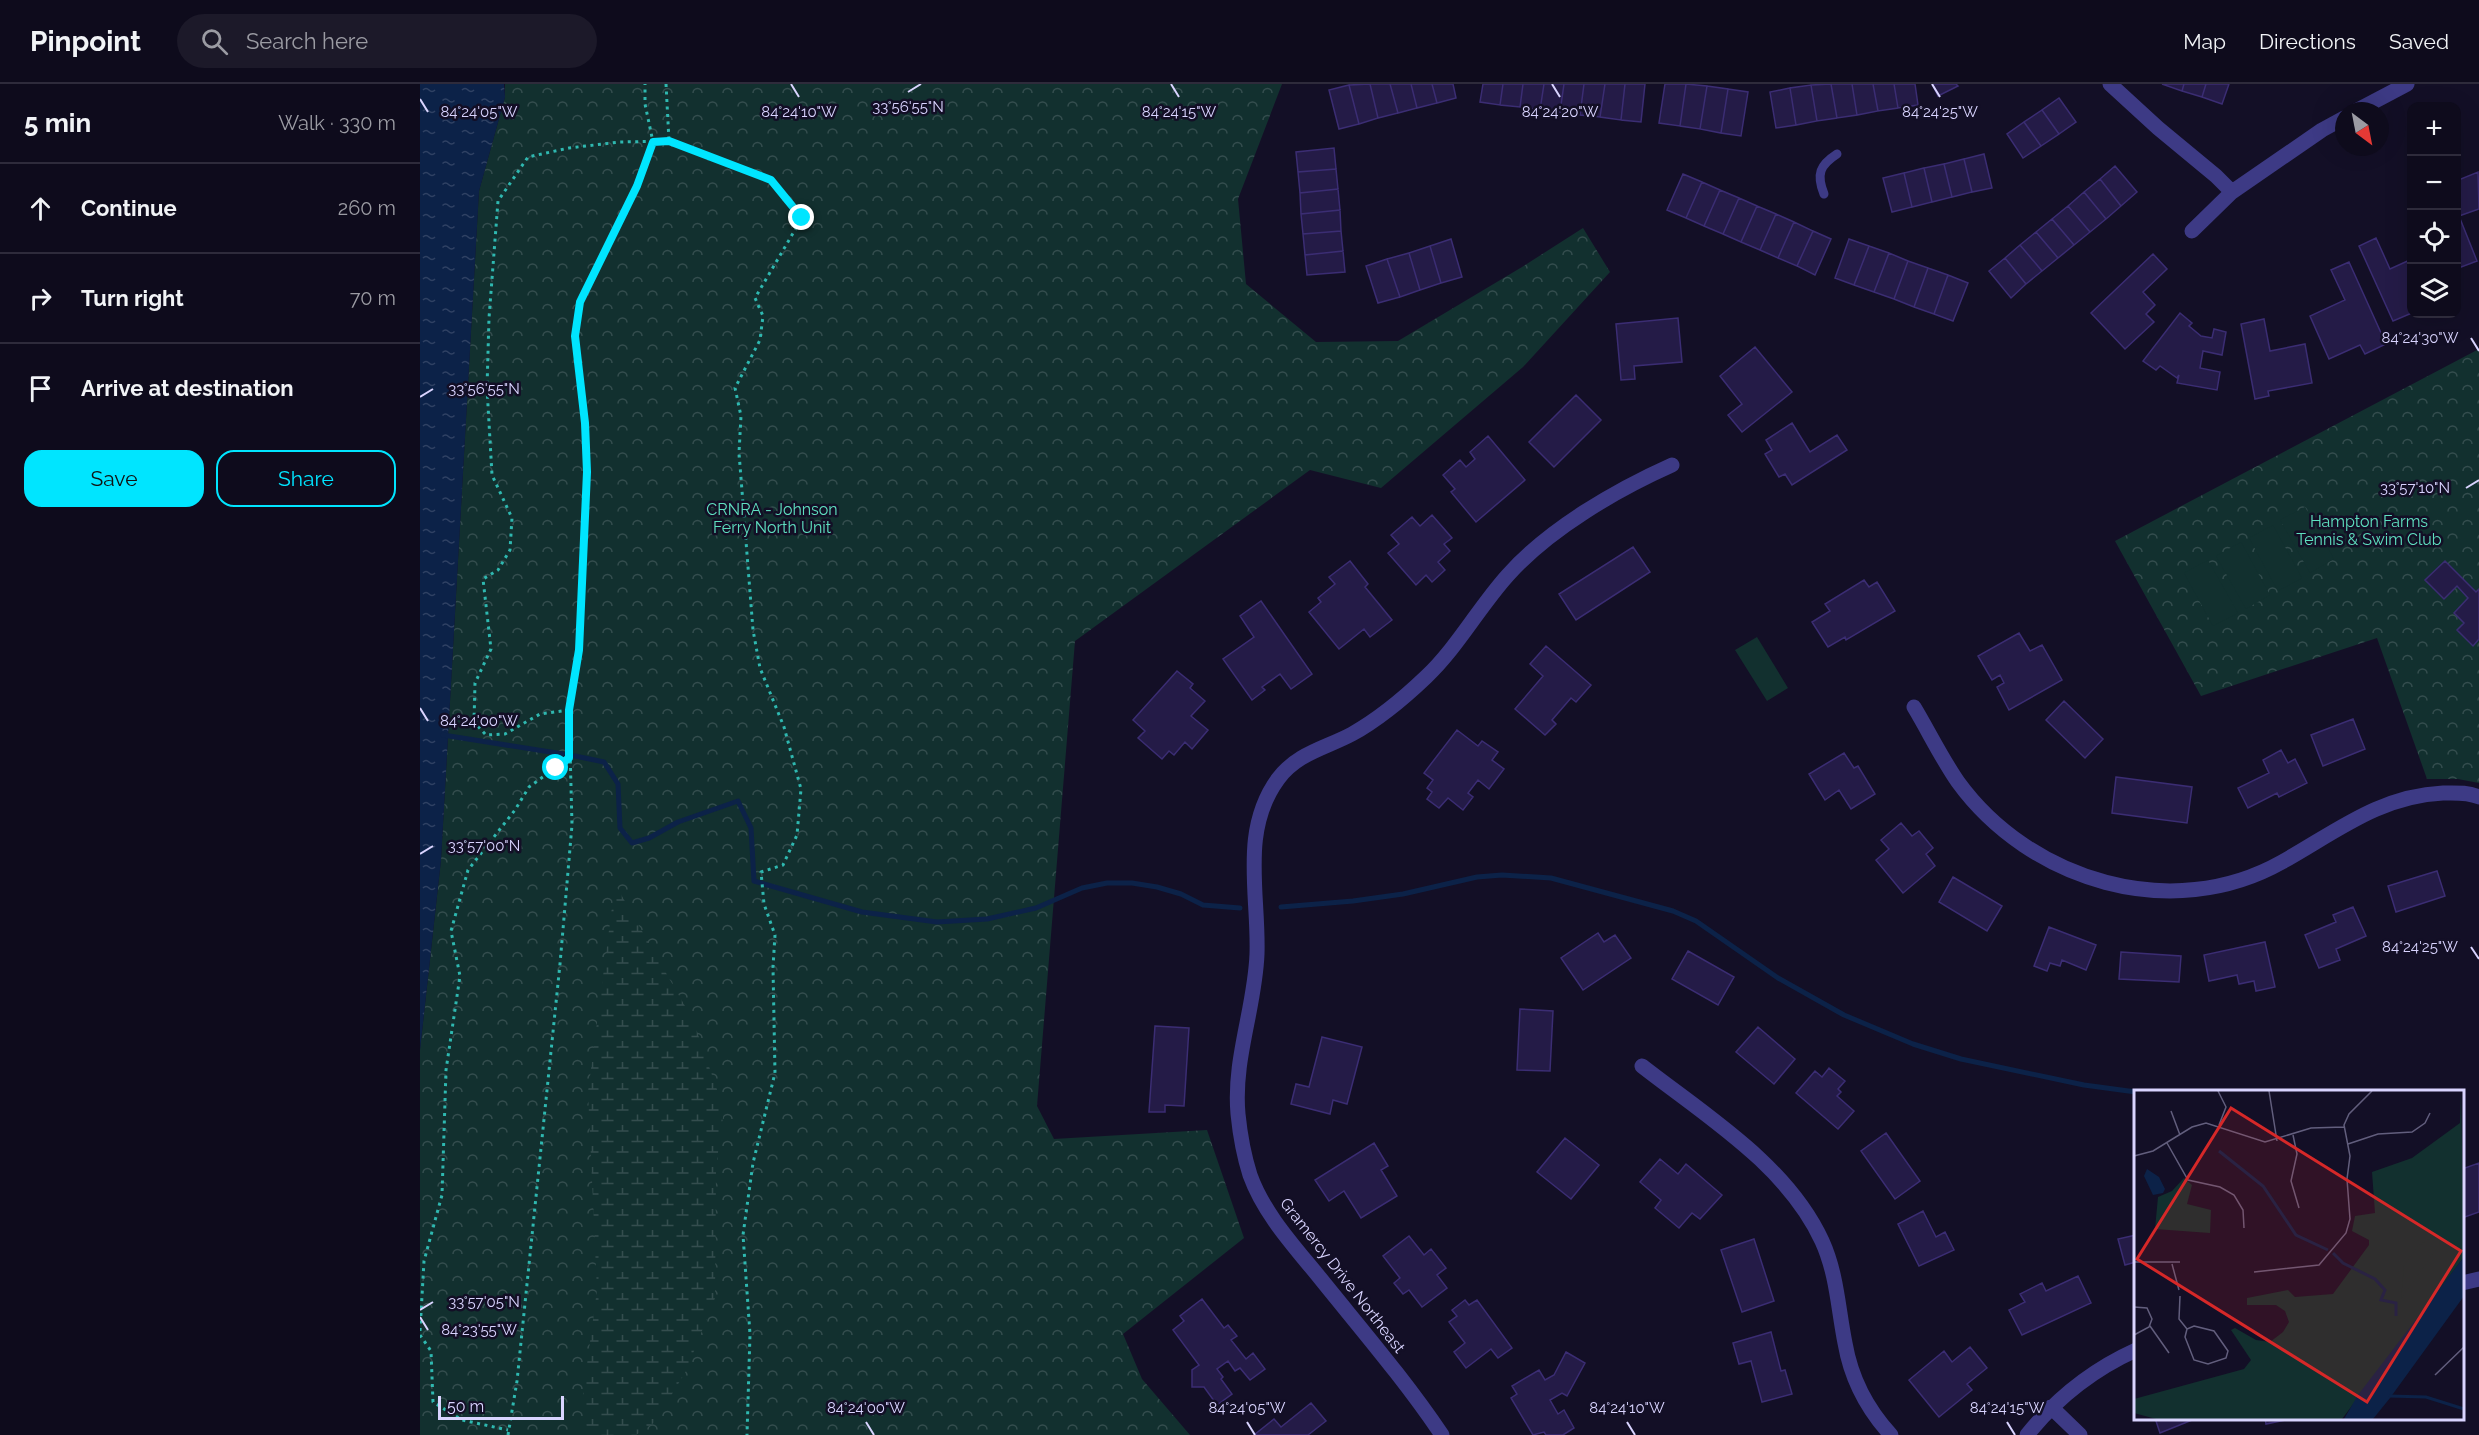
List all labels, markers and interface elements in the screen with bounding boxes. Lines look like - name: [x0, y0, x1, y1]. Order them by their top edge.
- search box: [177, 14, 597, 68]
- text: Pinpoint: [30, 25, 141, 58]
- icon: search: [198, 25, 231, 58]
- text: Search here: [246, 28, 368, 54]
- text: Map: [2183, 29, 2226, 54]
- text: Directions: [2259, 29, 2356, 54]
- text: Saved: [2389, 29, 2449, 54]
- text: 33°56'55"N: [872, 98, 944, 116]
- north arrow: [2335, 102, 2389, 156]
- map controls: [2407, 102, 2461, 318]
- button: +: [2407, 102, 2461, 156]
- text: 84°24'05"W: [440, 103, 518, 121]
- text: 84°24'10"W: [761, 103, 837, 121]
- text: 84°24'15"W: [1142, 103, 1217, 121]
- text: 84°24'20"W: [1522, 103, 1599, 121]
- text: 84°24'25"W: [1902, 103, 1978, 121]
- text: 5 min: [24, 108, 91, 138]
- text: Walk · 330 m: [278, 111, 396, 135]
- button: −: [2407, 156, 2461, 210]
- icon: ahead: [24, 192, 57, 225]
- text: Continue: [81, 195, 177, 221]
- text: 260 m: [338, 196, 396, 220]
- route end: [788, 204, 814, 230]
- button: locate: [2407, 210, 2461, 264]
- button: layers: [2407, 264, 2461, 318]
- icon: right: [24, 282, 57, 315]
- text: Turn right: [81, 285, 184, 311]
- text: 70 m: [350, 286, 396, 310]
- text: 84°24'30"W: [2382, 329, 2459, 347]
- icon: arrive: [24, 372, 57, 405]
- text: Arrive at destination: [81, 375, 294, 401]
- text: 33°56'55"N: [448, 380, 520, 398]
- button: Save: [24, 450, 204, 507]
- button: Share: [216, 450, 396, 507]
- text: 33°57'10"N: [2380, 479, 2450, 497]
- park label: CRNRA - Johnson Ferry North Unit: [706, 500, 838, 537]
- park label: Hampton Farms Tennis & Swim Club: [2296, 512, 2442, 549]
- text: 84°24'00"W: [440, 712, 518, 730]
- route start: [542, 754, 568, 780]
- text: 33°57'00"N: [448, 837, 520, 855]
- text: 84°24'25"W: [2382, 938, 2458, 956]
- inset map: [2134, 1090, 2464, 1420]
- street label: Gramercy Drive Northeast: [1276, 1194, 1409, 1357]
- text: 33°57'05"N: [448, 1293, 520, 1311]
- text: 84°23'55"W: [441, 1321, 517, 1339]
- scale bar: [438, 1393, 564, 1420]
- text: 50 m: [447, 1397, 484, 1416]
- text: 84°24'00"W: [827, 1399, 905, 1417]
- text: 84°24'05"W: [1208, 1399, 1286, 1417]
- text: 84°24'10"W: [1589, 1399, 1665, 1417]
- text: 84°24'15"W: [1970, 1399, 2045, 1417]

